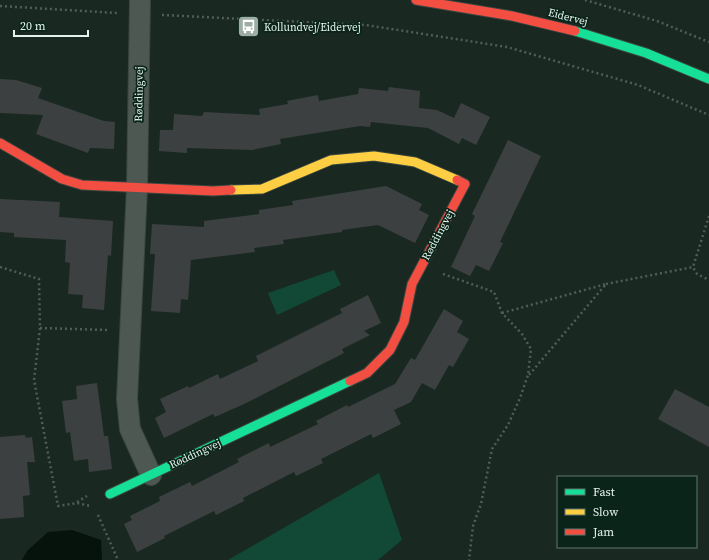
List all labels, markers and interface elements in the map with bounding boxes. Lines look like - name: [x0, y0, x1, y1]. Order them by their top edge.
- street label: Eidervej: [547, 5, 589, 29]
- scale bar: [14, 12, 88, 38]
- bus stop icon: Kollundvej/Eidervej: [236, 14, 262, 40]
- text: 20 m: [20, 18, 46, 34]
- place label: Kollundvej/Eidervej: [264, 20, 361, 35]
- street label: Røddingvej: [131, 66, 147, 122]
- street label: Røddingvej: [418, 207, 458, 263]
- street label: Røddingvej: [167, 436, 223, 472]
- legend: [557, 476, 697, 548]
- text: Fast: [593, 484, 615, 500]
- text: Slow: [593, 504, 619, 520]
- text: Jam: [592, 524, 614, 540]

